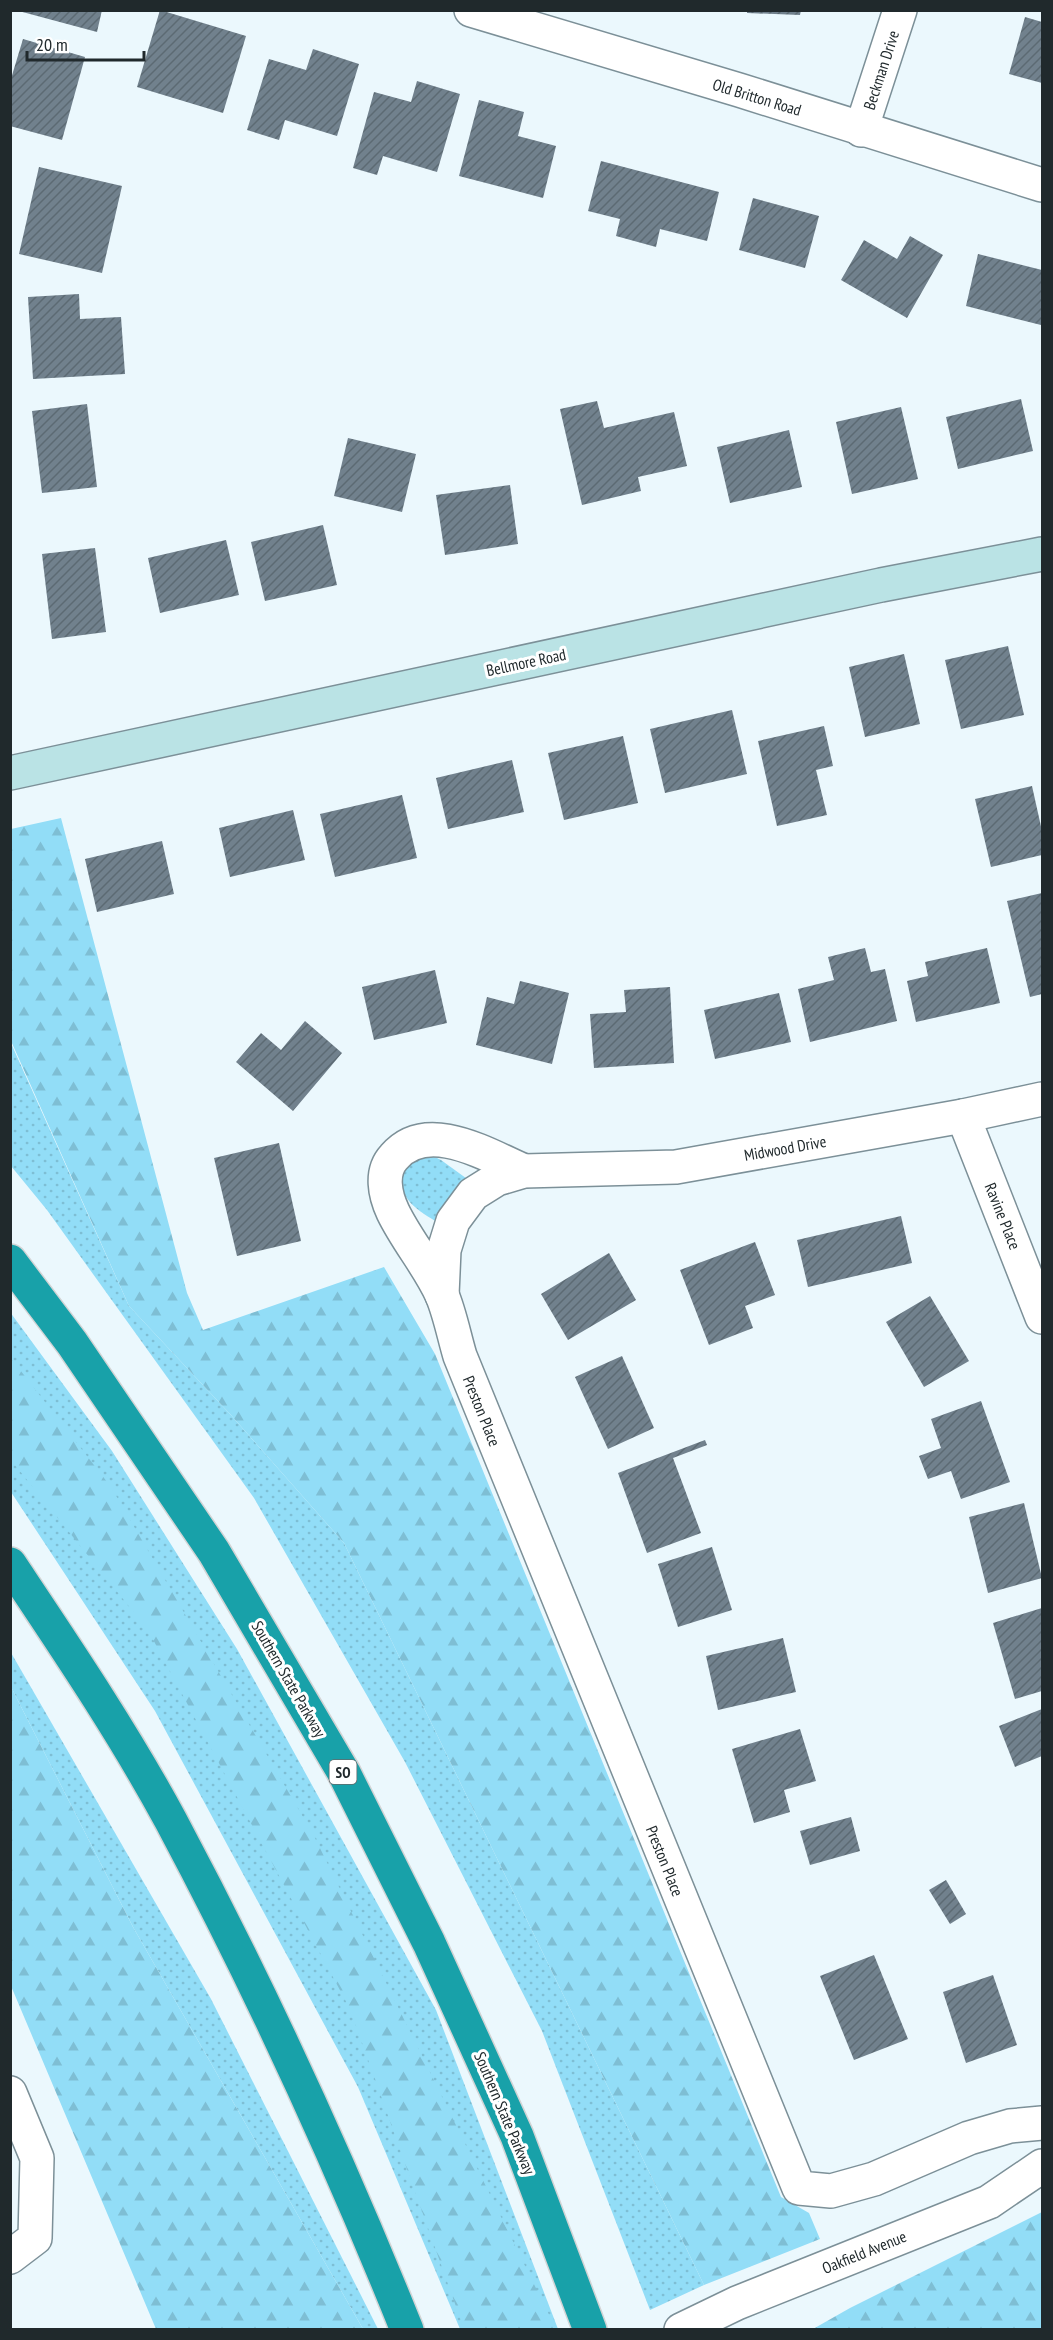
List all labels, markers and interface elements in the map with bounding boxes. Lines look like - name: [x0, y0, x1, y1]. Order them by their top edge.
- scale bar: [27, 24, 144, 62]
- street label: Beckman Drive: [859, 28, 903, 112]
- text: 20 m: [36, 33, 68, 56]
- street label: Old Britton Road: [710, 74, 804, 120]
- street label: Bellmore Road: [484, 644, 568, 680]
- street label: Midwood Drive: [742, 1131, 828, 1165]
- street label: Ravine Place: [981, 1180, 1025, 1252]
- street label: Preston Place: [459, 1373, 505, 1449]
- street label: Southern State Parkway: [248, 1617, 330, 1741]
- road number: SO: [330, 1760, 356, 1784]
- street label: Preston Place: [642, 1823, 688, 1899]
- street label: Southern State Parkway: [470, 2049, 540, 2177]
- street label: Oakfield Avenue: [819, 2226, 909, 2278]

